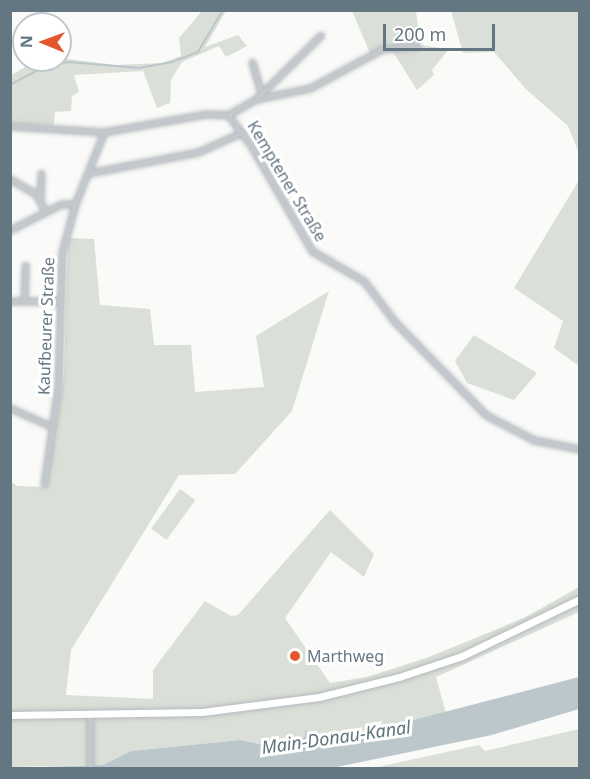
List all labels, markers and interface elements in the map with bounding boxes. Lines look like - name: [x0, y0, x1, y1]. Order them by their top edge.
- north arrow: [12, 12, 72, 72]
- scale bar: [386, 12, 498, 50]
- text: 200 m: [394, 22, 446, 46]
- text: N: [15, 35, 37, 48]
- street label: Kemptener Straße: [243, 117, 331, 245]
- street label: Kaufbeurer Straße: [34, 257, 58, 395]
- place label: Marthweg: [307, 646, 384, 666]
- marker: Marthweg: [288, 649, 302, 663]
- water label: Main-Donau-Kanal: [260, 716, 412, 758]

